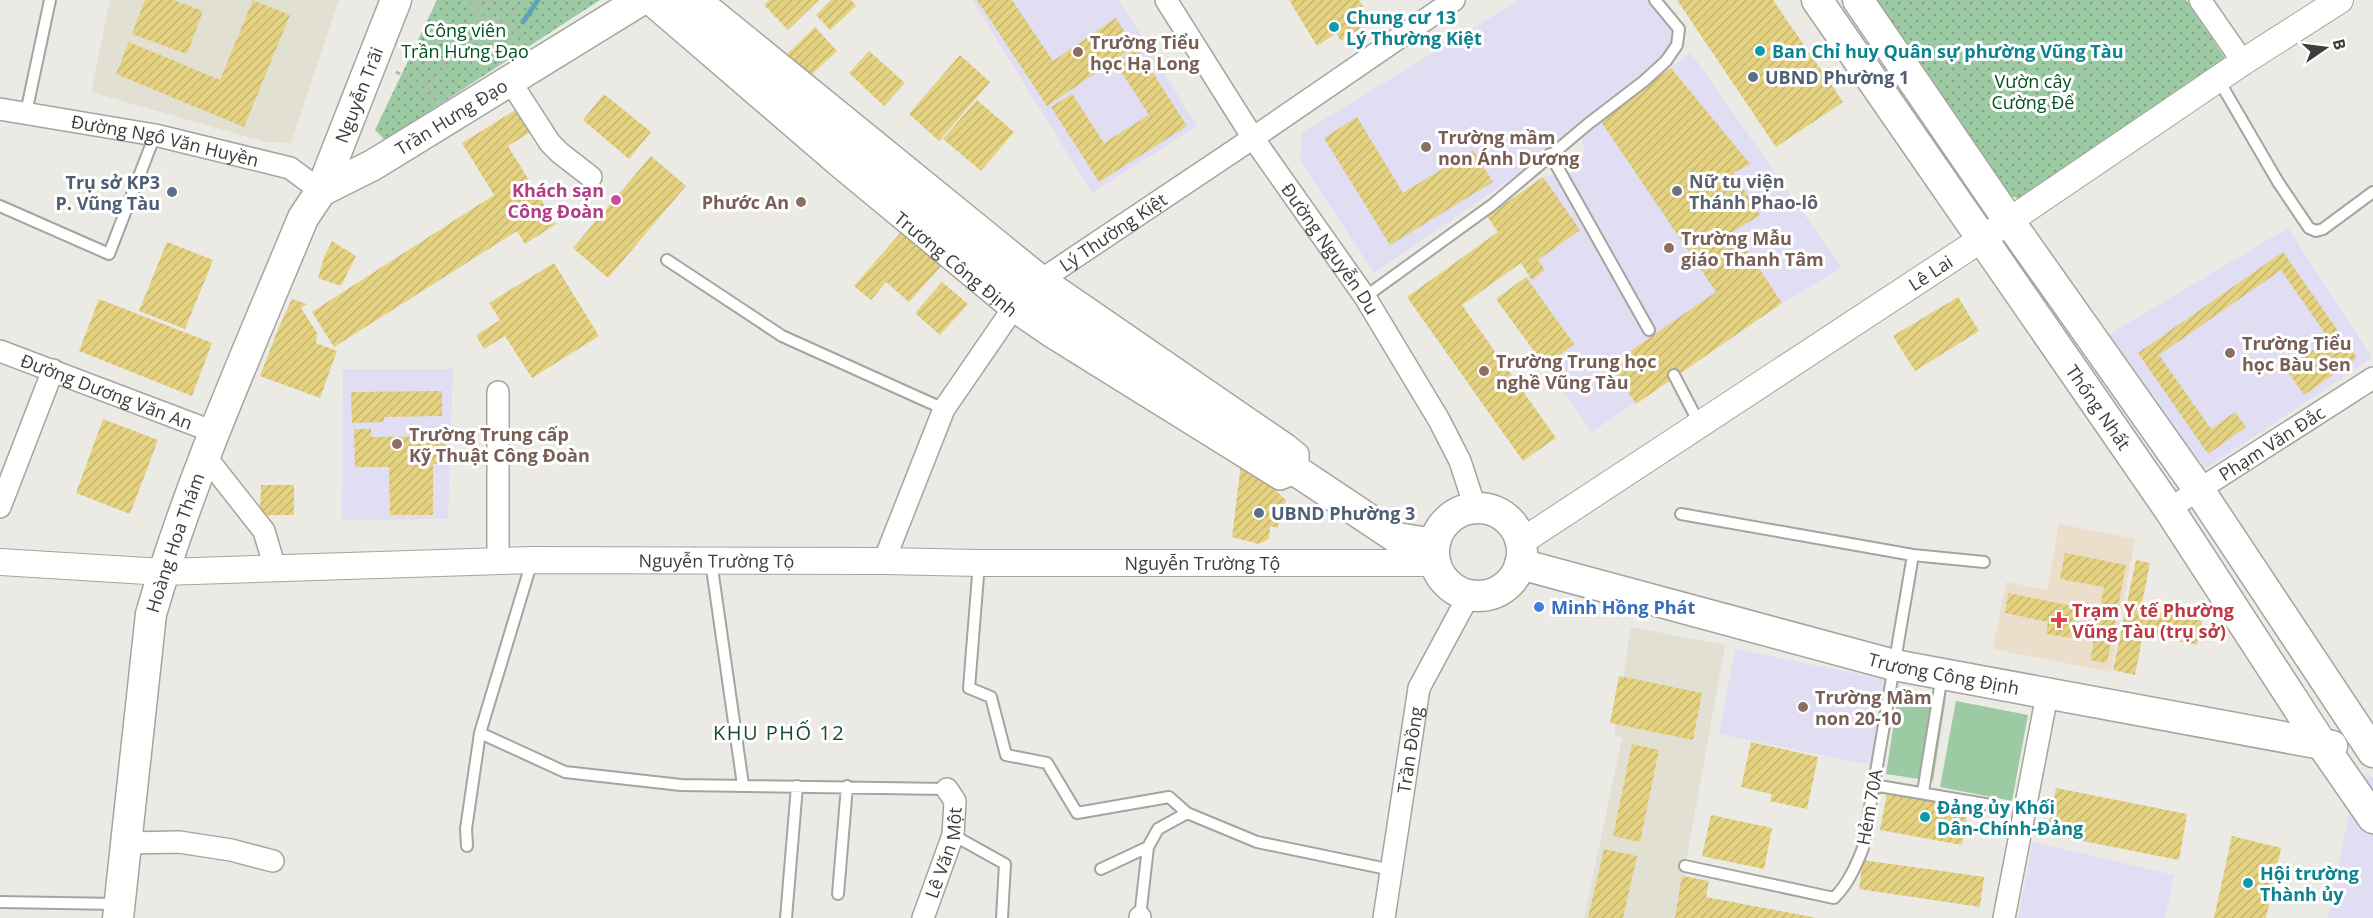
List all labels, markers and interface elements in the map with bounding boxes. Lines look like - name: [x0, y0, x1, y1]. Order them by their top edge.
- place label: Chung cư 13 Lý Thường Kiệt: [1346, 5, 1482, 50]
- park label: Công viên Trần Hưng Đạo: [401, 18, 529, 63]
- north arrow: [2295, 18, 2355, 78]
- marker: Chung cư 13 Lý Thường Kiệt: [1327, 20, 1341, 34]
- place label: Trường Tiểu học Hạ Long: [1090, 30, 1200, 75]
- text: B: [2328, 36, 2352, 52]
- place label: Ban Chỉ huy Quân sự phường Vũng Tàu: [1772, 39, 2123, 63]
- street label: Nguyễn Trãi: [329, 43, 388, 146]
- marker: Ban Chỉ huy Quân sự phường Vũng Tàu: [1753, 44, 1767, 58]
- marker: Trường Tiểu học Hạ Long: [1071, 45, 1085, 59]
- place label: UBND Phường 1: [1765, 65, 1909, 89]
- park label: Vườn cây Cường Để: [1992, 69, 2074, 114]
- marker: UBND Phường 1: [1746, 70, 1760, 84]
- street label: Trần Hưng Đạo: [391, 73, 512, 161]
- street label: Đường Ngô Văn Huyền: [69, 109, 261, 172]
- place label: Trường mầm non Ánh Dương: [1438, 125, 1579, 170]
- marker: Trường mầm non Ánh Dương: [1419, 140, 1433, 154]
- place label: Nữ tu viện Thánh Phao-lô: [1689, 169, 1818, 214]
- place label: Trụ sở KP3 P. Vũng Tàu: [56, 170, 160, 215]
- place label: Khách sạn Công Đoàn: [508, 178, 604, 223]
- street label: Đường Nguyễn Du: [1276, 178, 1384, 318]
- marker: Nữ tu viện Thánh Phao-lô: [1670, 184, 1684, 198]
- marker: Trụ sở KP3 P. Vũng Tàu: [165, 185, 179, 199]
- street label: Lý Thường Kiệt: [1054, 187, 1171, 277]
- place label: Phước An: [702, 190, 789, 214]
- marker: Khách sạn Công Đoàn: [609, 193, 623, 207]
- marker: Phước An: [794, 195, 808, 209]
- street label: Trương Công Định: [890, 206, 1023, 322]
- place label: Trường Mẫu giáo Thanh Tâm: [1681, 226, 1824, 271]
- marker: Trường Mẫu giáo Thanh Tâm: [1662, 241, 1676, 255]
- street label: Lê Lai: [1904, 249, 1957, 296]
- place label: Trường Tiểu học Bàu Sen: [2242, 331, 2352, 376]
- marker: Trường Tiểu học Bàu Sen: [2223, 346, 2237, 360]
- street label: Đường Dương Văn An: [17, 348, 196, 435]
- place label: Trường Trung học nghề Vũng Tàu: [1496, 349, 1657, 394]
- street label: Thống Nhất: [2061, 360, 2136, 454]
- marker: Trường Trung học nghề Vũng Tàu: [1477, 364, 1491, 378]
- street label: Phạm Văn Đắc: [2214, 400, 2330, 486]
- place label: Trường Trung cấp Kỹ Thuật Công Đoàn: [409, 422, 590, 467]
- marker: Trường Trung cấp Kỹ Thuật Công Đoàn: [390, 437, 404, 451]
- street label: Hoàng Hoa Thám: [140, 469, 210, 615]
- place label: UBND Phường 3: [1271, 501, 1415, 525]
- marker: UBND Phường 3: [1252, 506, 1266, 520]
- street label: Nguyễn Trường Tộ: [639, 548, 794, 573]
- street label: Nguyễn Trường Tộ: [1125, 551, 1280, 575]
- place label: Minh Hồng Phát: [1551, 595, 1695, 619]
- place label: Trạm Y tế Phường Vũng Tàu (trụ sở): [2072, 598, 2234, 643]
- marker: Minh Hồng Phát: [1532, 600, 1546, 614]
- marker: Trạm Y tế Phường Vũng Tàu (trụ sở): [2050, 611, 2068, 629]
- street label: Trương Công Định: [1866, 647, 2021, 700]
- place label: Trường Mầm non 20-10: [1815, 685, 1932, 730]
- marker: Trường Mầm non 20-10: [1796, 700, 1810, 714]
- street label: Trần Đồng: [1391, 705, 1428, 795]
- district label: KHU PHỐ 12: [713, 719, 845, 746]
- street label: Hẻm 70A: [1851, 767, 1888, 847]
- place label: Đảng ủy Khối Dân-Chính-Đảng: [1937, 795, 2083, 840]
- street label: Lê Văn Một: [919, 807, 967, 901]
- marker: Đảng ủy Khối Dân-Chính-Đảng: [1918, 810, 1932, 824]
- place label: Hội trường Thành ủy: [2260, 861, 2359, 906]
- marker: Hội trường Thành ủy: [2241, 876, 2255, 890]

